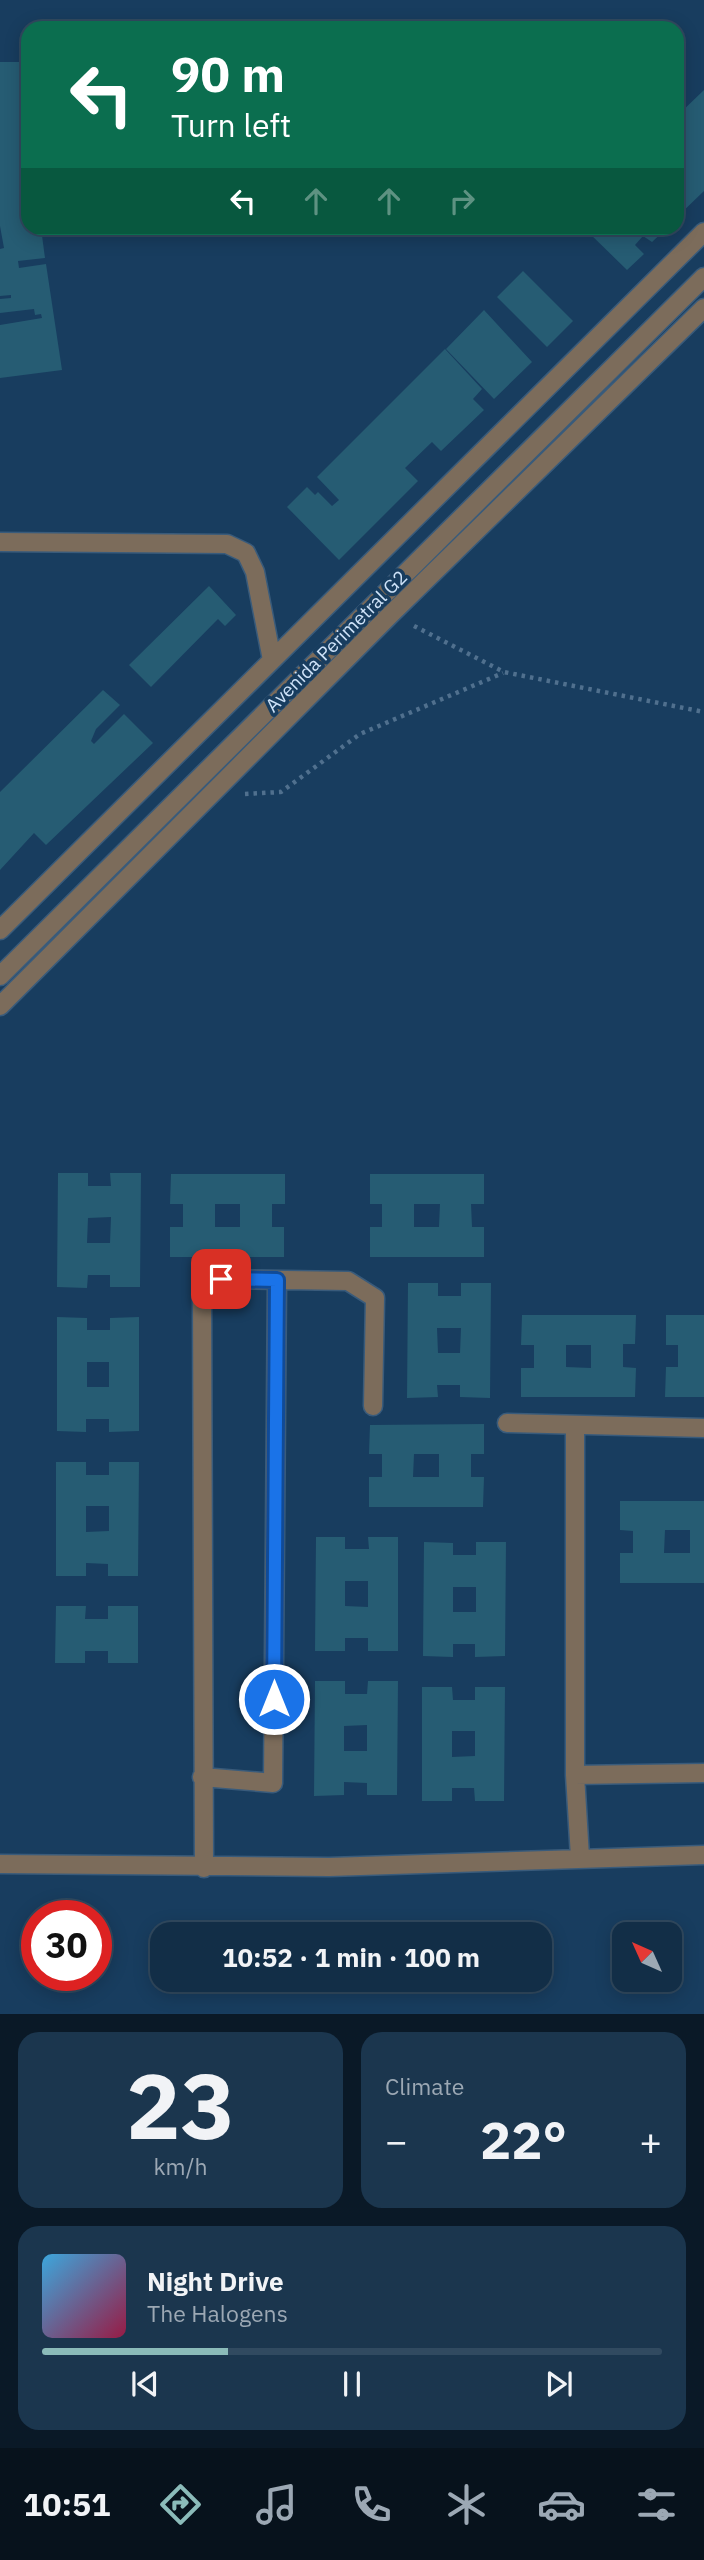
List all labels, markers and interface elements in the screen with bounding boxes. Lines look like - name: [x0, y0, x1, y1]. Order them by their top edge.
- text: 90 m: [171, 42, 285, 105]
- icon: left: [56, 49, 147, 140]
- text: Turn left: [171, 104, 291, 146]
- icon: left: [224, 182, 262, 220]
- icon: ahead: [297, 182, 335, 220]
- icon: ahead: [370, 182, 408, 220]
- icon: right: [443, 182, 481, 220]
- street label: Avenida Perimetral G2: [260, 565, 412, 717]
- pin: [191, 1249, 251, 1309]
- icon: arrive: [202, 1260, 240, 1298]
- position arrow: [237, 1662, 311, 1736]
- speed limit sign: 30: [21, 1900, 112, 1991]
- north arrow: [612, 1922, 682, 1992]
- map controls: [612, 1922, 682, 1992]
- text: 10:52 · 1 min · 100 m: [222, 1940, 480, 1974]
- text: 23: [126, 2046, 235, 2164]
- text: Climate: [385, 2071, 464, 2101]
- text: 22°: [480, 2106, 567, 2173]
- text: −: [385, 2116, 408, 2165]
- text: +: [639, 2116, 662, 2165]
- text: km/h: [153, 2151, 208, 2181]
- text: Night Drive: [147, 2264, 284, 2298]
- text: The Halogens: [147, 2298, 288, 2328]
- icon: previous: [126, 2365, 164, 2403]
- icon: pause: [333, 2365, 371, 2403]
- icon: next: [540, 2365, 578, 2403]
- icon: directions: [156, 2480, 205, 2529]
- icon: music: [252, 2480, 301, 2529]
- icon: phone: [347, 2480, 396, 2529]
- icon: climate: [442, 2480, 491, 2529]
- icon: car: [537, 2480, 586, 2529]
- icon: filters: [632, 2480, 681, 2529]
- text: 10:51: [23, 2483, 110, 2525]

